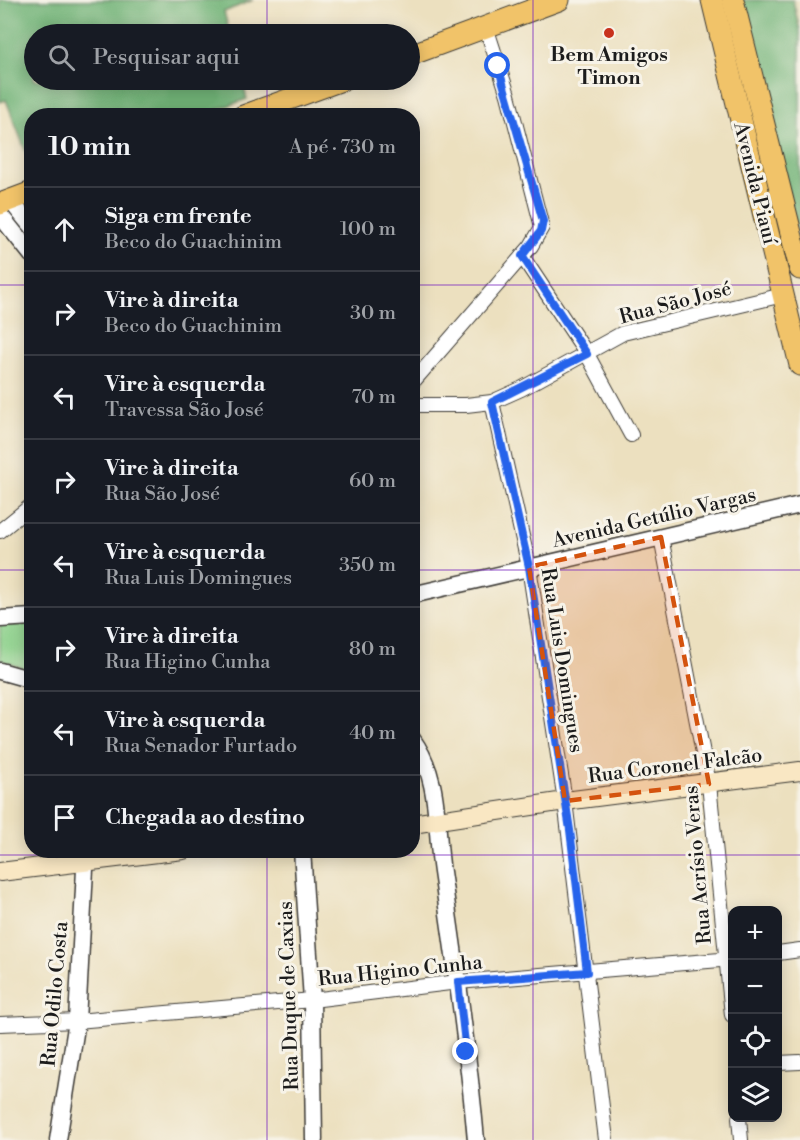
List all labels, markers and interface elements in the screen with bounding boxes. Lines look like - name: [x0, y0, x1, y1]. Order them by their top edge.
- search box: [24, 24, 420, 90]
- marker: Bem Amigos Timon: [602, 26, 616, 40]
- icon: search: [45, 41, 78, 74]
- place label: Bem Amigos Timon: [550, 43, 668, 91]
- text: Pesquisar aqui: [93, 44, 240, 71]
- route start: [484, 52, 510, 78]
- street label: Avenida Piauí: [727, 119, 782, 248]
- text: 10 min: [48, 131, 131, 163]
- text: A pé · 730 m: [289, 135, 396, 160]
- text: Siga em frente: [105, 203, 252, 230]
- icon: ahead: [48, 213, 81, 246]
- text: 100 m: [340, 217, 396, 242]
- text: Beco do Guachinim: [105, 230, 282, 255]
- street label: Rua São José: [617, 276, 734, 330]
- text: Vire à direita: [105, 287, 239, 314]
- icon: right: [48, 297, 81, 330]
- text: 30 m: [350, 301, 396, 326]
- text: Beco do Guachinim: [105, 314, 282, 339]
- text: Vire à esquerda: [105, 371, 265, 398]
- icon: left: [48, 381, 81, 414]
- text: 70 m: [352, 385, 396, 410]
- text: Travessa São José: [105, 398, 264, 423]
- text: Vire à direita: [105, 455, 239, 482]
- icon: right: [48, 465, 81, 498]
- text: 60 m: [349, 469, 396, 494]
- text: Rua São José: [105, 482, 220, 507]
- street label: Avenida Getúlio Vargas: [549, 483, 759, 554]
- text: Vire à esquerda: [105, 539, 265, 566]
- icon: left: [48, 549, 81, 582]
- text: 350 m: [339, 553, 396, 578]
- text: Rua Luis Domingues: [105, 566, 292, 591]
- street label: Rua Luis Domingues: [535, 566, 588, 755]
- text: Vire à direita: [105, 623, 239, 650]
- icon: right: [48, 633, 81, 666]
- text: 80 m: [349, 637, 396, 662]
- text: Rua Higino Cunha: [105, 650, 270, 675]
- text: Vire à esquerda: [105, 707, 265, 734]
- icon: left: [48, 717, 81, 750]
- text: 40 m: [349, 721, 396, 746]
- text: Rua Senador Furtado: [105, 734, 297, 759]
- street label: Rua Coronel Falcão: [587, 743, 764, 790]
- street label: Rua Acrísio Veras: [679, 784, 718, 945]
- icon: arrive: [48, 801, 81, 834]
- text: Chegada ao destino: [105, 804, 305, 831]
- street label: Rua Duque de Caxias: [274, 901, 305, 1091]
- map controls: [728, 906, 782, 1122]
- button: +: [728, 906, 782, 960]
- street label: Rua Odilo Costa: [37, 920, 74, 1068]
- street label: Rua Higino Cunha: [317, 950, 485, 993]
- button: −: [728, 960, 782, 1014]
- button: locate: [728, 1014, 782, 1068]
- route end: [452, 1038, 478, 1064]
- button: layers: [728, 1068, 782, 1122]

